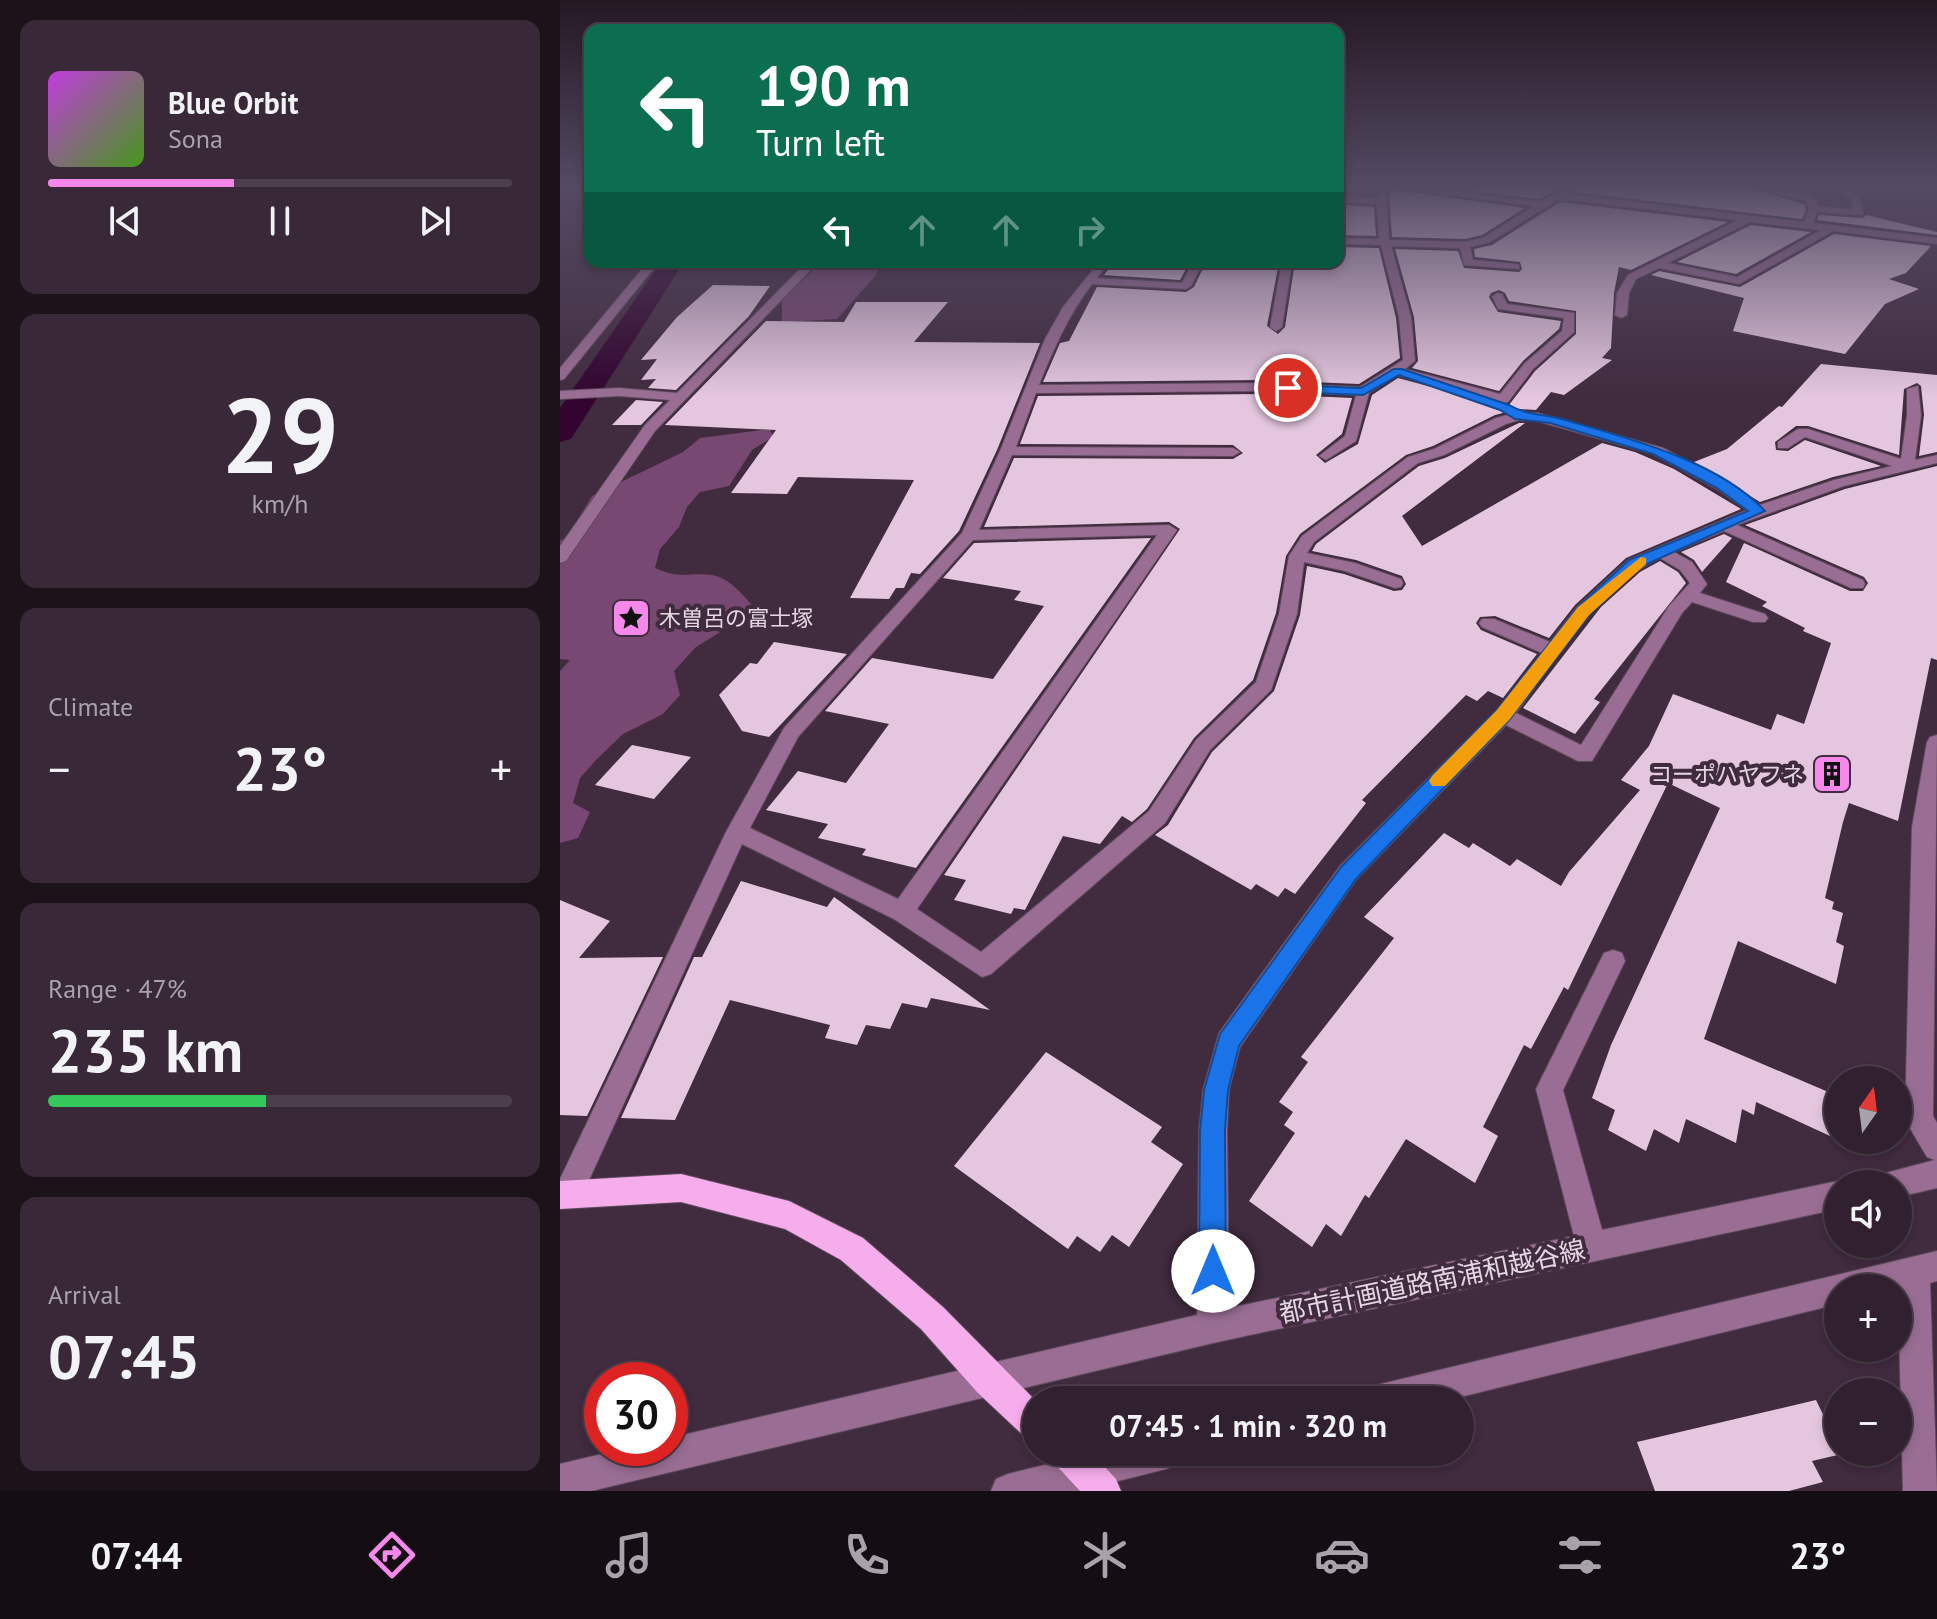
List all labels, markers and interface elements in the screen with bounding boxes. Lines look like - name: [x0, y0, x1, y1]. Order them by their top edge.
- text: 190 m: [756, 49, 911, 121]
- icon: left: [624, 56, 728, 160]
- text: Blue Orbit: [168, 83, 298, 122]
- text: Turn left: [756, 119, 885, 166]
- text: Sona: [168, 122, 223, 155]
- icon: previous: [103, 199, 147, 243]
- icon: pause: [258, 199, 302, 243]
- icon: next: [413, 199, 457, 243]
- icon: left: [816, 208, 860, 252]
- icon: ahead: [900, 208, 944, 252]
- icon: ahead: [984, 208, 1028, 252]
- icon: right: [1068, 208, 1112, 252]
- pin: [1254, 354, 1322, 422]
- icon: arrive: [1266, 366, 1310, 410]
- text: 29: [221, 367, 339, 502]
- text: km/h: [252, 487, 309, 520]
- place icon: 木曽呂の富士塚: [610, 597, 652, 639]
- place label: 木曽呂の富士塚: [659, 604, 813, 632]
- text: Climate: [48, 690, 133, 723]
- text: 23°: [233, 729, 327, 807]
- text: −: [48, 740, 70, 797]
- text: +: [490, 740, 512, 797]
- building icon: コーポハヤフネ: [1811, 753, 1853, 795]
- place label: コーポハヤフネ: [1650, 760, 1804, 788]
- text: Range · 47%: [48, 972, 187, 1005]
- text: 235 km: [48, 1011, 243, 1089]
- north arrow: [1824, 1066, 1912, 1154]
- map controls: [1824, 1066, 1912, 1466]
- button: sound: [1824, 1170, 1912, 1258]
- position arrow: [1171, 1229, 1255, 1313]
- street label: 都市計画道路南浦和越谷線: [1276, 1232, 1588, 1330]
- button: +: [1824, 1274, 1912, 1362]
- text: Arrival: [48, 1278, 121, 1311]
- text: 07:45: [48, 1317, 200, 1395]
- speed limit sign: 30: [584, 1362, 688, 1466]
- button: −: [1824, 1378, 1912, 1466]
- text: 07:45 · 1 min · 320 m: [1109, 1406, 1387, 1445]
- icon: directions: [364, 1527, 420, 1583]
- icon: music: [601, 1527, 657, 1583]
- icon: phone: [839, 1527, 895, 1583]
- icon: climate: [1077, 1527, 1133, 1583]
- icon: car: [1314, 1527, 1370, 1583]
- icon: filters: [1552, 1527, 1608, 1583]
- text: 07:44: [91, 1532, 182, 1579]
- text: 23°: [1790, 1532, 1846, 1579]

